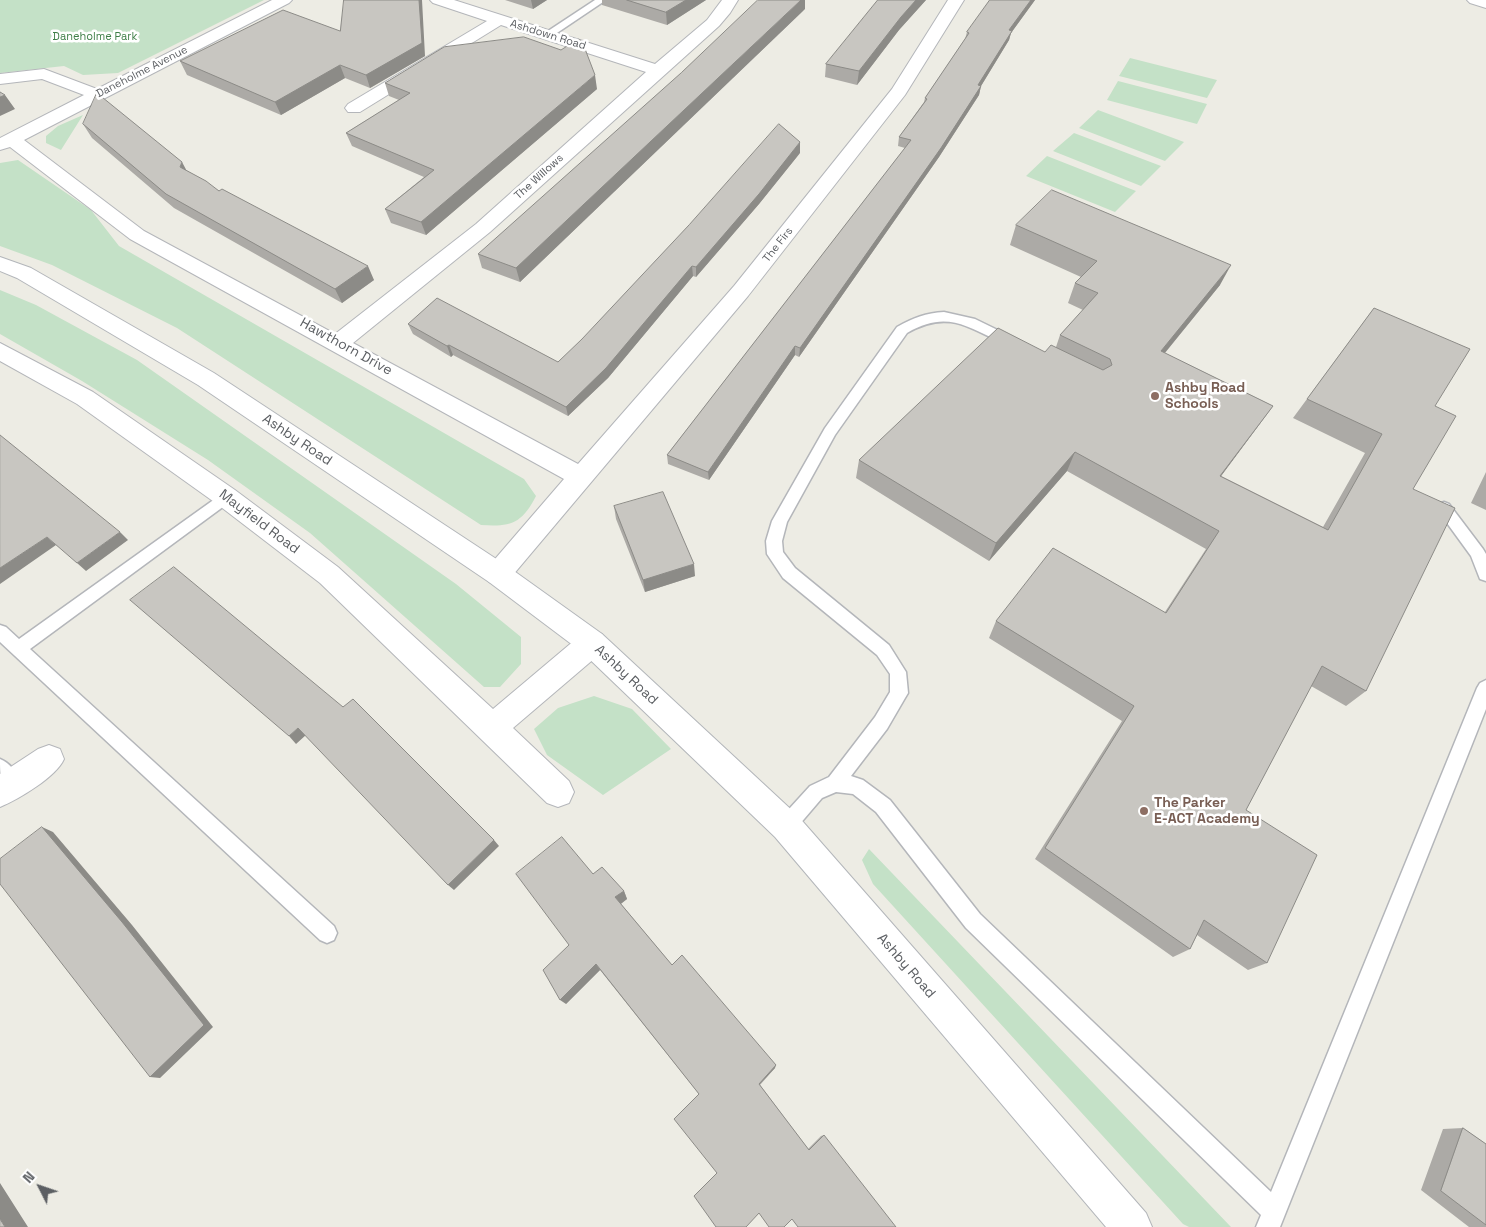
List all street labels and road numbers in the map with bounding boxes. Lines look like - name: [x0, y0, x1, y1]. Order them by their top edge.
- street label: Ashdown Road: [508, 17, 588, 53]
- street label: Daneholme Avenue: [94, 43, 190, 101]
- street label: The Willows: [512, 152, 566, 202]
- street label: The Firs: [760, 225, 796, 265]
- street label: Hawthorn Drive: [297, 315, 395, 379]
- street label: Ashby Road: [259, 411, 335, 469]
- street label: Mayfield Road: [215, 486, 303, 558]
- street label: Ashby Road: [591, 641, 661, 709]
- street label: Ashby Road: [873, 930, 939, 1002]

